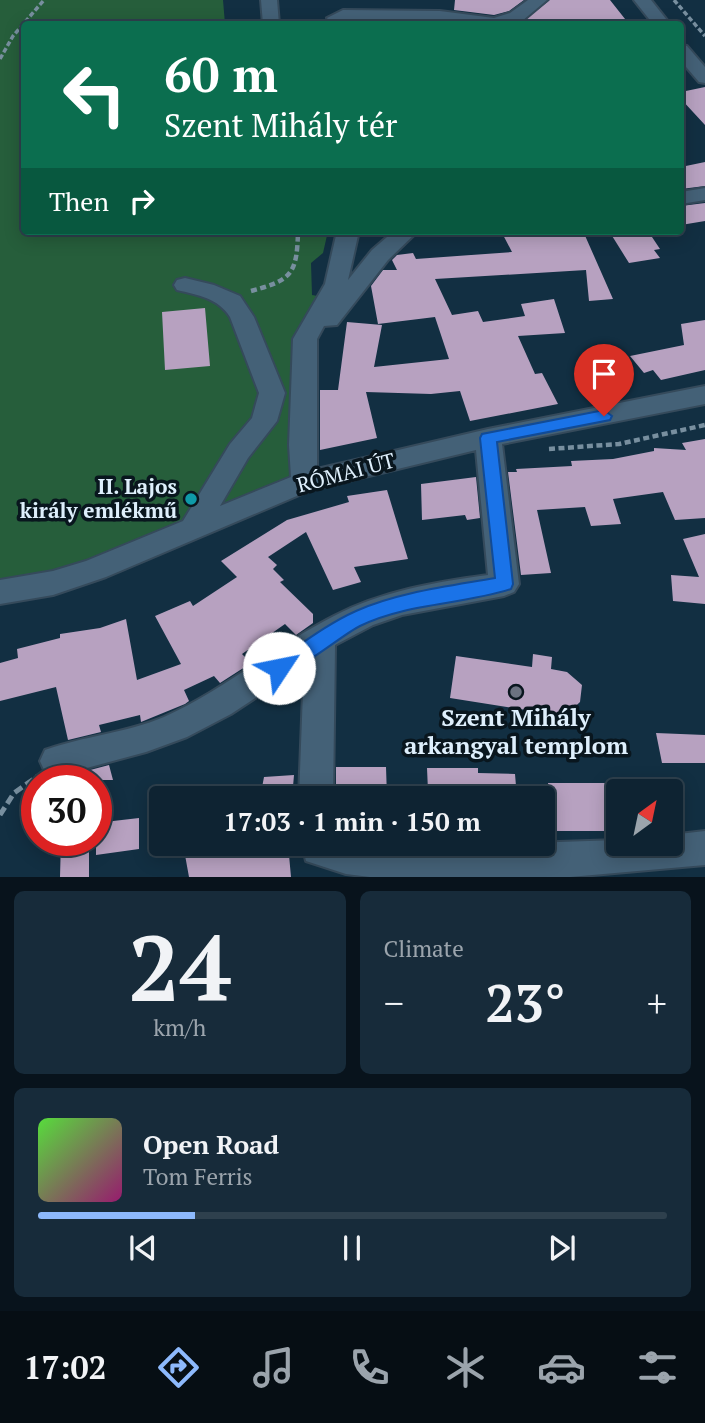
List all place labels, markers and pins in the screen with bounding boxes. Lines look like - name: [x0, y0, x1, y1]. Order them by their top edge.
- pin: [574, 344, 634, 416]
- place label: II. Lajos király emlékmű: [20, 472, 177, 524]
- marker: II. Lajos király emlékmű: [183, 491, 199, 507]
- marker: Szent Mihály arkangyal templom: [508, 684, 524, 700]
- place label: Szent Mihály arkangyal templom: [404, 701, 628, 761]

